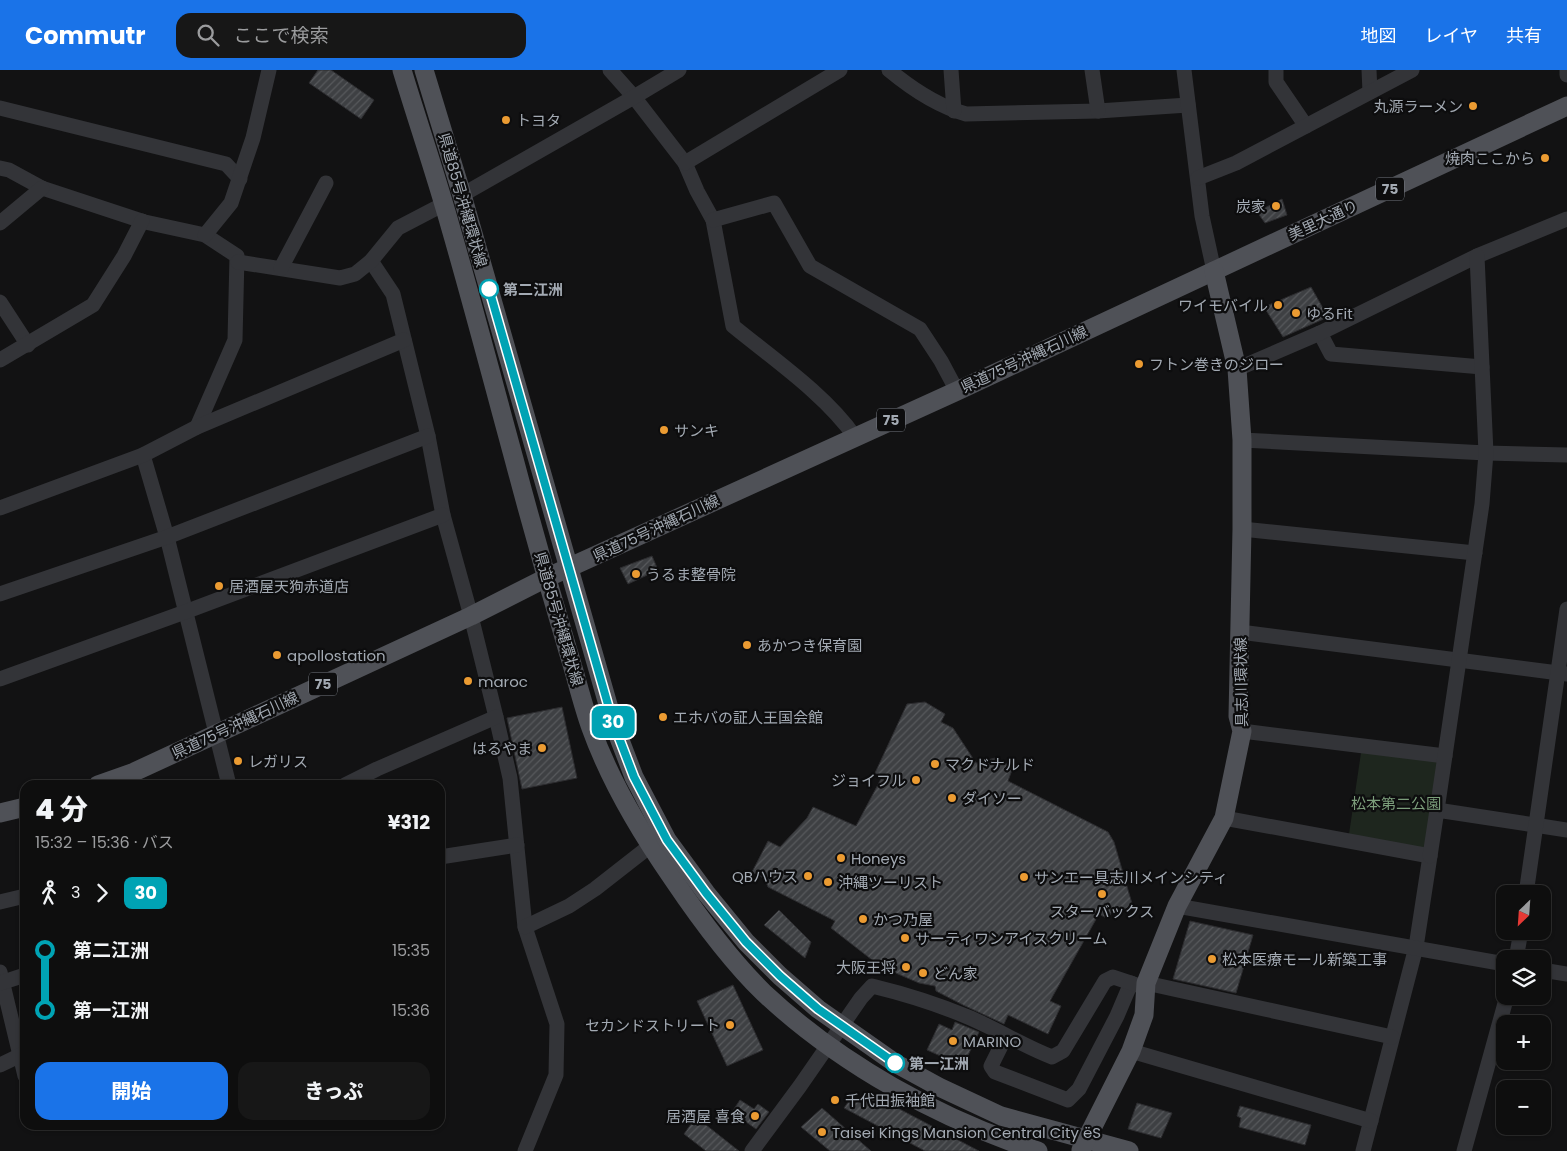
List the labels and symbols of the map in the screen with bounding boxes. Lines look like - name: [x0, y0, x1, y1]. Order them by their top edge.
- place label: 丸源ラーメン: [1374, 96, 1463, 117]
- marker: 丸源ラーメン: [1467, 100, 1479, 112]
- place label: トヨタ: [516, 110, 561, 131]
- marker: トヨタ: [500, 114, 512, 126]
- street label: 県道85号沖縄環状線: [434, 130, 492, 270]
- place label: 焼肉ここから: [1445, 148, 1535, 169]
- marker: 焼肉ここから: [1539, 152, 1551, 164]
- road number: 75: [1376, 178, 1404, 200]
- street label: 美里大通り: [1285, 195, 1361, 245]
- place label: 炭家: [1236, 196, 1266, 217]
- marker: 炭家: [1270, 200, 1282, 212]
- marker: 第二江洲: [479, 279, 499, 299]
- place label: 第二江洲: [503, 279, 563, 300]
- place label: ワイモバイル: [1178, 295, 1268, 316]
- marker: ワイモバイル: [1272, 299, 1284, 311]
- place label: ゆるFit: [1306, 303, 1353, 324]
- marker: ゆるFit: [1290, 307, 1302, 319]
- street label: 県道75号沖縄石川線: [957, 320, 1091, 398]
- place label: フトン巻きのジロー: [1149, 354, 1284, 375]
- marker: フトン巻きのジロー: [1133, 358, 1145, 370]
- road number: 75: [877, 408, 905, 432]
- place label: サンキ: [674, 420, 719, 441]
- marker: サンキ: [658, 424, 670, 436]
- street label: 県道75号沖縄石川線: [589, 489, 723, 567]
- street label: 県道85号沖縄環状線: [530, 549, 588, 689]
- place label: うるま整骨院: [646, 564, 736, 585]
- marker: うるま整骨院: [630, 568, 642, 580]
- place label: 居酒屋天狗赤道店: [229, 576, 349, 597]
- marker: 居酒屋天狗赤道店: [213, 580, 225, 592]
- place label: あかつき保育園: [757, 635, 862, 656]
- street label: 具志川環状線: [1230, 637, 1252, 727]
- marker: あかつき保育園: [741, 639, 753, 651]
- place label: apollostation: [287, 645, 386, 666]
- marker: apollostation: [271, 649, 283, 661]
- place label: maroc: [478, 671, 528, 692]
- road number: 75: [309, 672, 337, 696]
- marker: maroc: [462, 675, 474, 687]
- street label: 県道75号沖縄石川線: [168, 686, 302, 764]
- line badge: 30: [590, 706, 636, 738]
- place label: エホバの証人王国会館: [673, 707, 823, 728]
- marker: エホバの証人王国会館: [657, 711, 669, 723]
- place label: はるやま: [472, 738, 532, 759]
- marker: はるやま: [536, 742, 548, 754]
- place label: レガリス: [248, 751, 308, 772]
- place label: マクドナルド: [945, 754, 1035, 775]
- marker: レガリス: [232, 755, 244, 767]
- marker: マクドナルド: [929, 758, 941, 770]
- place label: ジョイフル: [831, 770, 906, 791]
- marker: ジョイフル: [910, 774, 922, 786]
- place label: ダイソー: [962, 788, 1022, 809]
- marker: ダイソー: [946, 792, 958, 804]
- park label: 松本第二公園: [1351, 793, 1441, 814]
- place label: Honeys: [851, 848, 906, 869]
- marker: Honeys: [835, 852, 847, 864]
- place label: QBハウス: [732, 866, 798, 887]
- place label: サンエー具志川メインシティ: [1034, 867, 1228, 888]
- marker: QBハウス: [802, 870, 814, 882]
- marker: サンエー具志川メインシティ: [1018, 871, 1030, 883]
- place label: 沖縄ツーリスト: [838, 872, 943, 893]
- marker: 沖縄ツーリスト: [822, 876, 834, 888]
- north arrow: [1496, 885, 1551, 940]
- marker: スターバックス: [1096, 888, 1108, 900]
- place label: スターバックス: [1050, 901, 1154, 922]
- place label: かつ乃屋: [873, 909, 933, 930]
- marker: かつ乃屋: [857, 913, 869, 925]
- place label: サーティワンアイスクリーム: [915, 928, 1107, 949]
- marker: サーティワンアイスクリーム: [899, 932, 911, 944]
- place label: 松本医療モール新築工事: [1222, 949, 1387, 970]
- marker: 松本医療モール新築工事: [1206, 953, 1218, 965]
- place label: 大阪王将: [836, 957, 896, 978]
- marker: 大阪王将: [900, 961, 912, 973]
- place label: どん家: [933, 963, 978, 984]
- marker: どん家: [917, 967, 929, 979]
- place label: セカンドストリート: [585, 1015, 720, 1036]
- marker: セカンドストリート: [724, 1019, 736, 1031]
- place label: MARINO: [963, 1031, 1021, 1052]
- marker: MARINO: [947, 1035, 959, 1047]
- marker: 第一江洲: [885, 1053, 905, 1073]
- place label: 第一江洲: [909, 1053, 969, 1074]
- place label: 千代田振袖館: [845, 1090, 935, 1111]
- marker: 千代田振袖館: [829, 1094, 841, 1106]
- place label: 居酒屋 喜食: [666, 1106, 745, 1127]
- marker: 居酒屋 喜食: [749, 1110, 761, 1122]
- place label: Taisei Kings Mansion Central City ëS: [832, 1122, 1101, 1143]
- marker: Taisei Kings Mansion Central City ëS: [816, 1126, 828, 1138]

